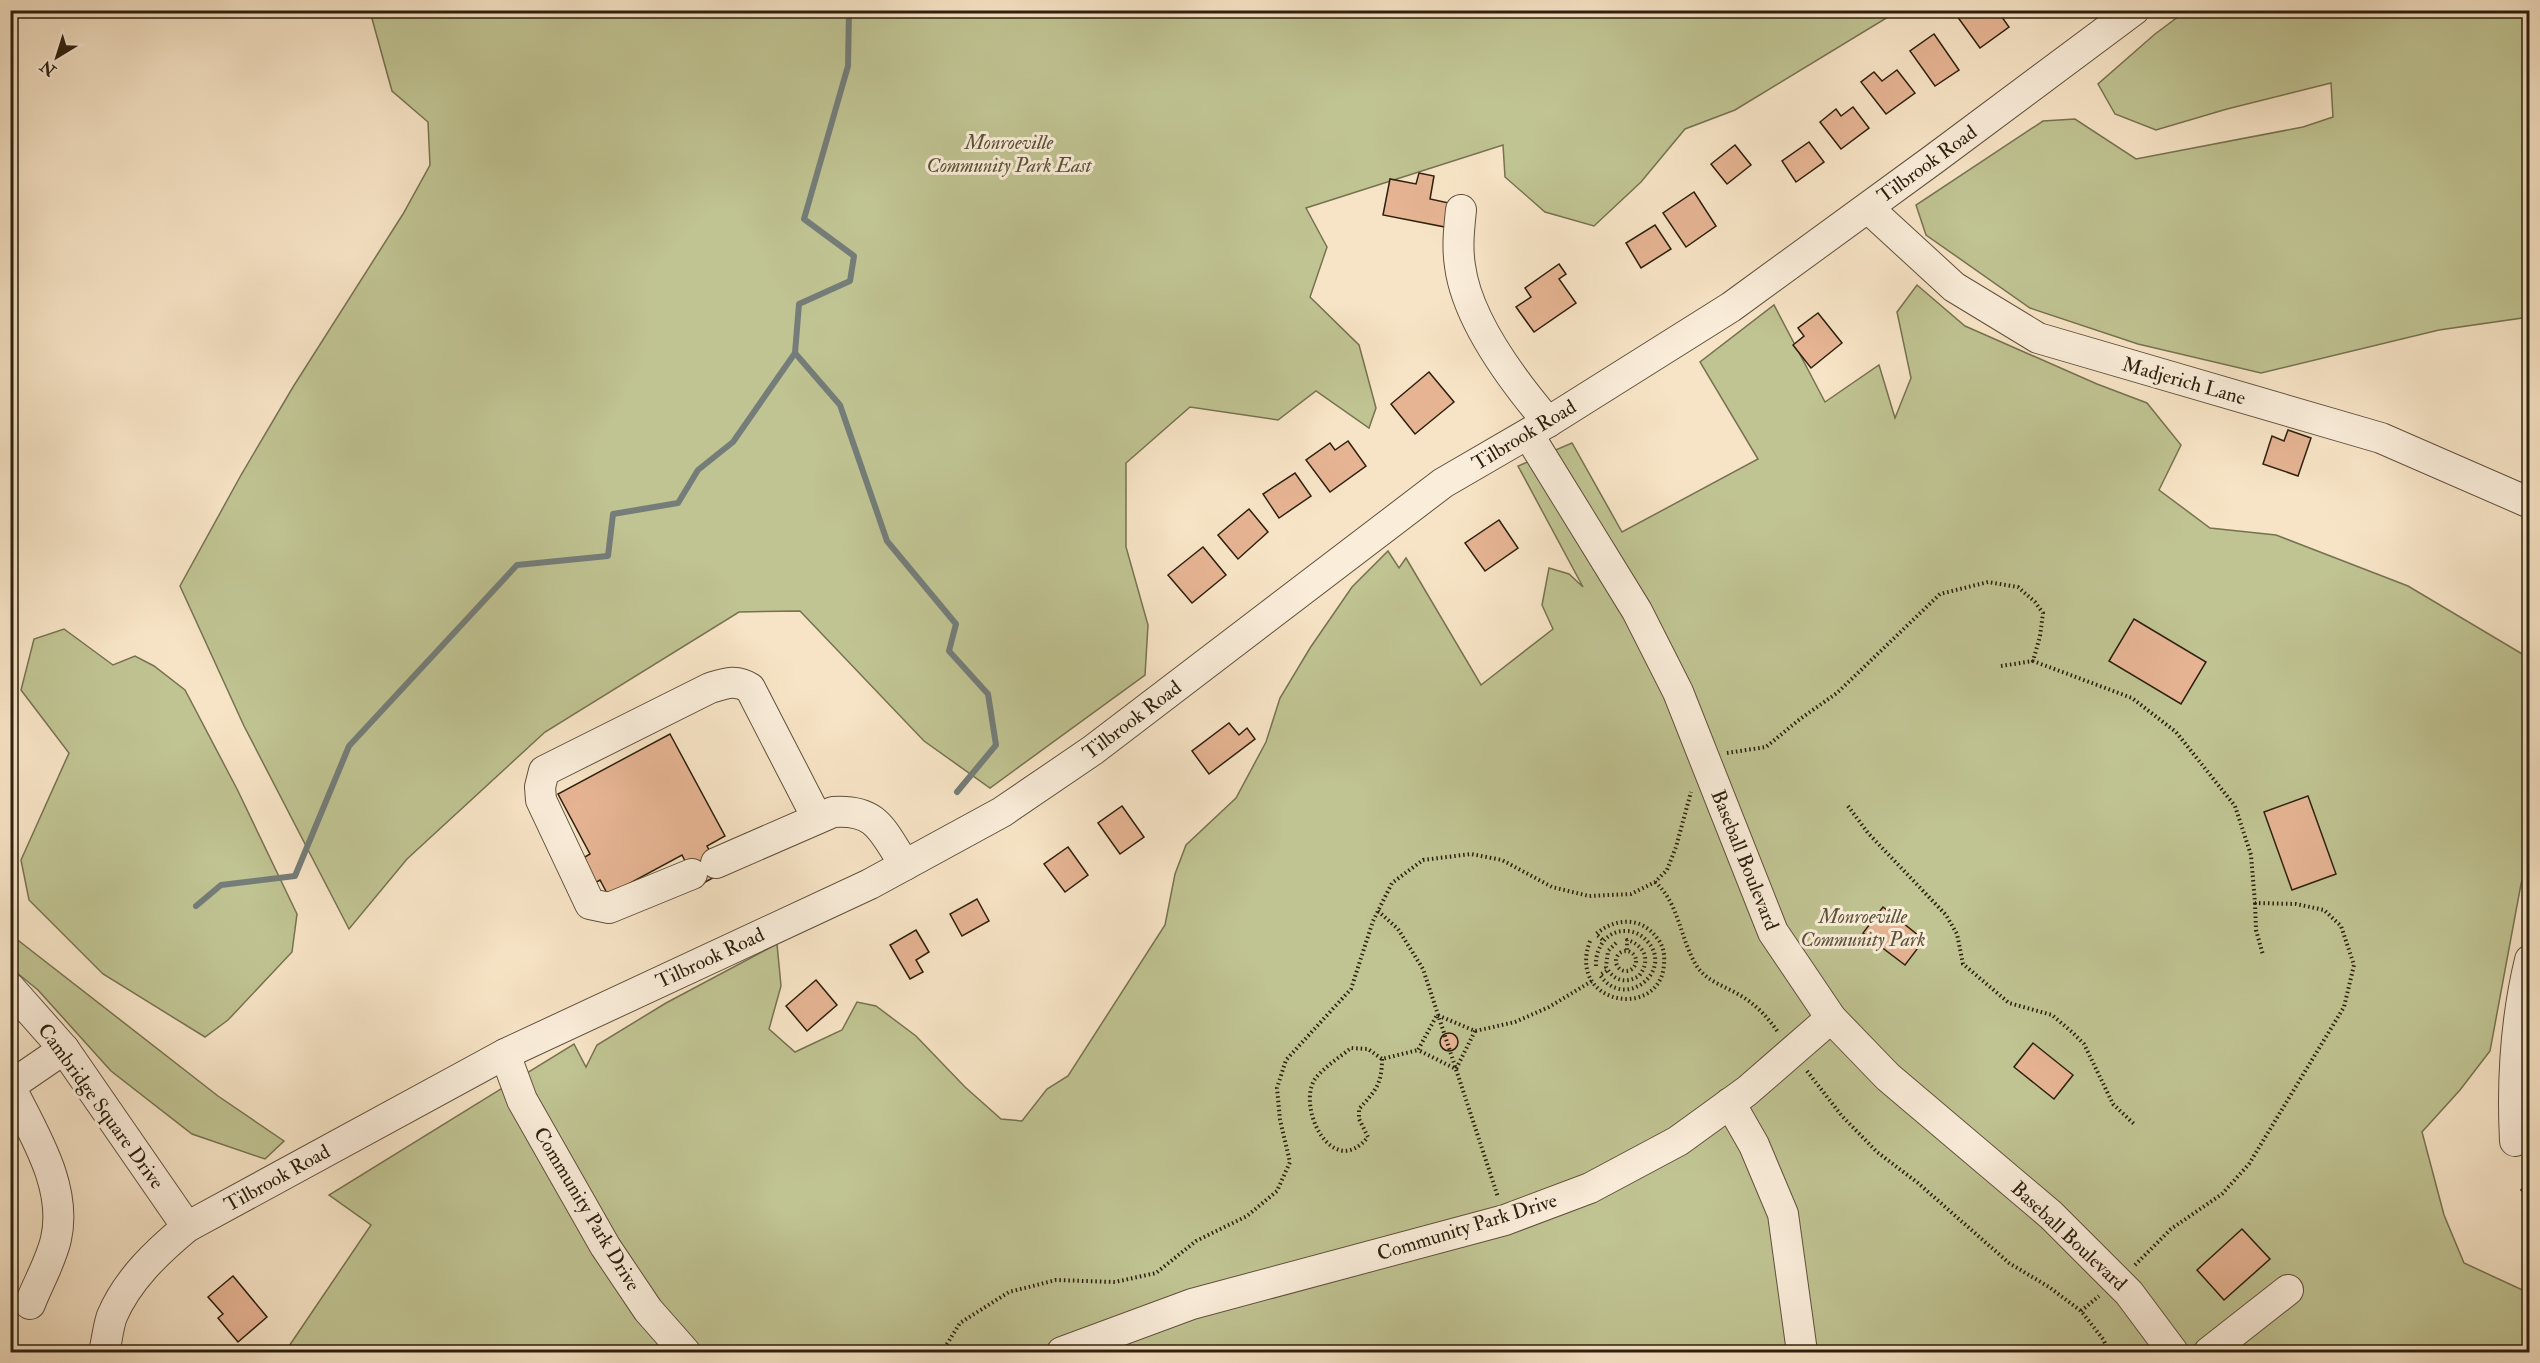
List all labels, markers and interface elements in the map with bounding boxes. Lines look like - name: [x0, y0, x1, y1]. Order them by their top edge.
- north arrow: [27, 27, 87, 87]
- text: N: [36, 55, 61, 81]
- street label: Tilbrook Road: [1872, 119, 1982, 208]
- park label: Monroeville Community Park East: [926, 130, 1093, 178]
- street label: Madjerich Lane: [2119, 351, 2249, 411]
- street label: Tilbrook Road: [1467, 394, 1581, 476]
- street label: Tilbrook Road: [1078, 675, 1186, 765]
- street label: Baseball Boulevard: [1705, 786, 1785, 934]
- park label: Monroeville Community Park: [1800, 904, 1926, 952]
- street label: Tilbrook Road: [652, 922, 768, 994]
- street label: Cambridge Square Drive: [32, 1018, 170, 1194]
- street label: Community Park Drive: [528, 1122, 646, 1296]
- street label: Tilbrook Road: [220, 1139, 334, 1217]
- street label: Baseball Boulevard: [2006, 1176, 2132, 1296]
- street label: Community Park Drive: [1374, 1188, 1560, 1266]

